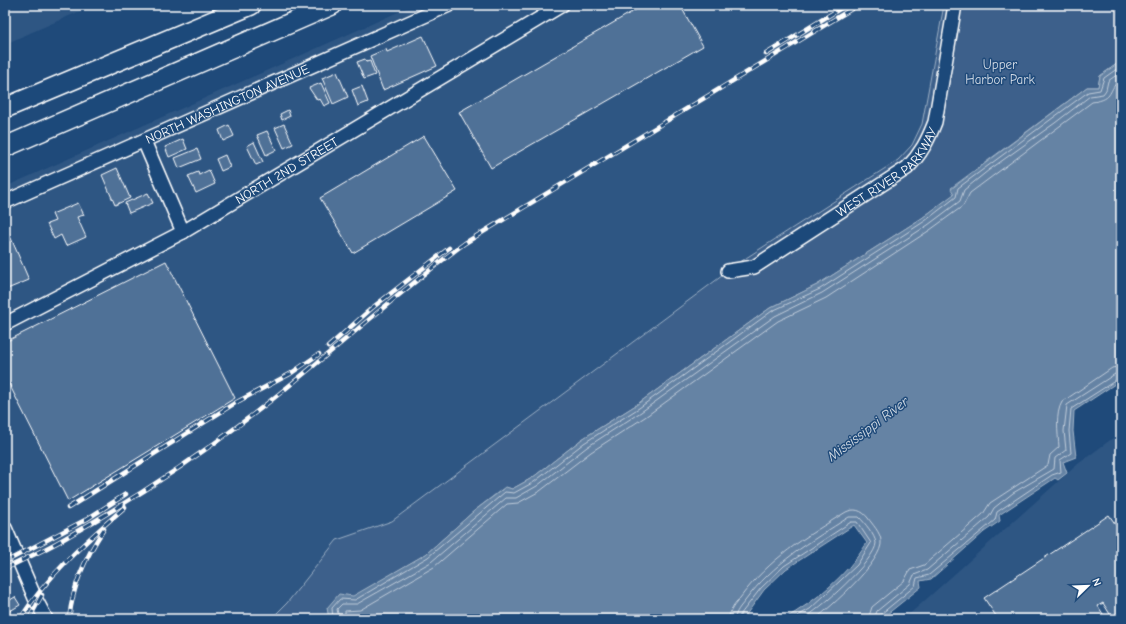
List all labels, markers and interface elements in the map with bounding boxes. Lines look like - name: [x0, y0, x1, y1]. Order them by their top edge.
- park label: Upper Harbor Park: [965, 57, 1035, 87]
- street label: NORTH WASHINGTON AVENUE: [143, 61, 311, 146]
- street label: WEST RIVER PARKWAY: [833, 124, 940, 220]
- street label: NORTH 2ND STREET: [232, 133, 341, 207]
- water label: Mississippi River: [823, 392, 913, 466]
- north arrow: [1068, 566, 1108, 606]
- text: N: [1089, 576, 1104, 588]

